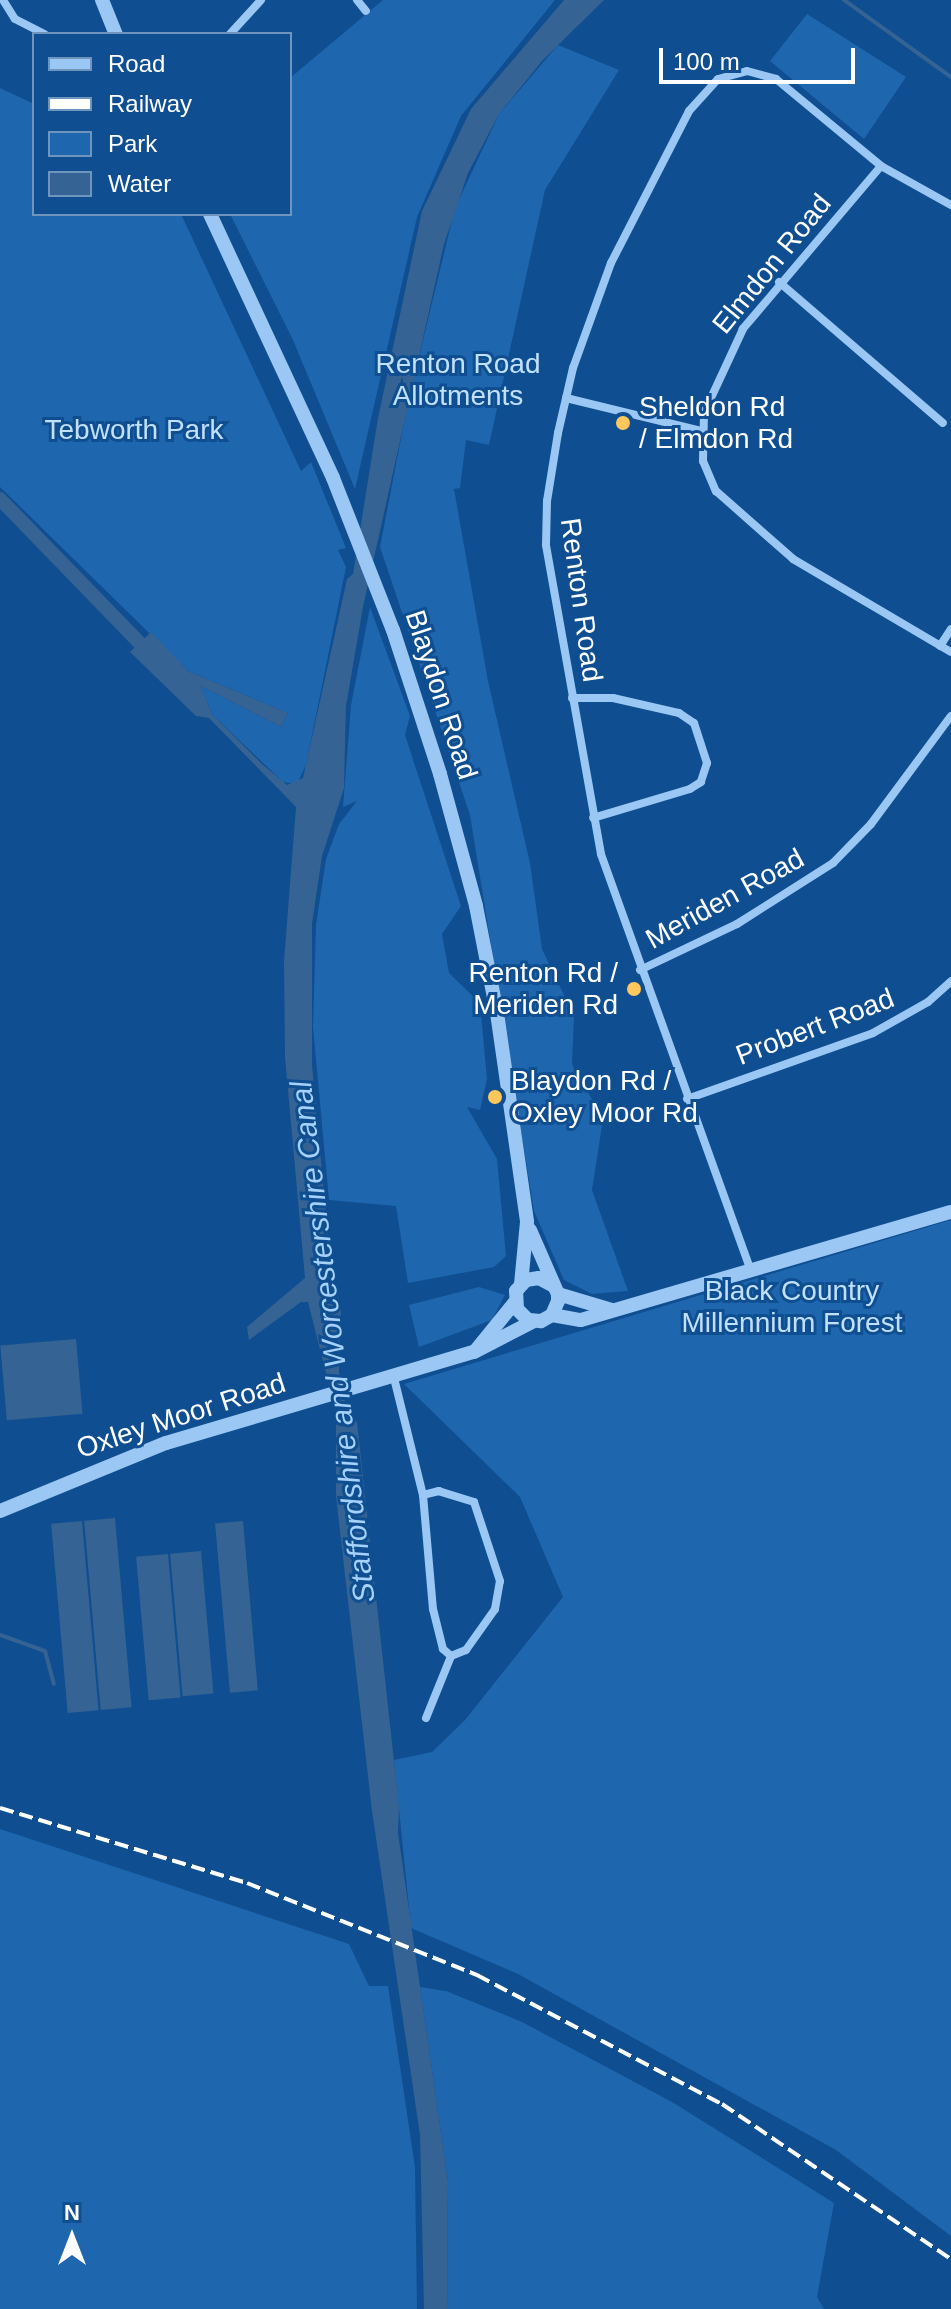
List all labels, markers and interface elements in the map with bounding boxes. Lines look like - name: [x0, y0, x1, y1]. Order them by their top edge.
- legend: [32, 32, 292, 216]
- scale bar: [663, 32, 859, 82]
- text: 100 m: [673, 48, 740, 75]
- text: Road: [108, 50, 165, 77]
- text: Railway: [108, 90, 192, 117]
- text: Park: [108, 130, 157, 157]
- text: Water: [108, 170, 171, 197]
- street label: Elmdon Road: [706, 188, 838, 340]
- park label: Renton Road Allotments: [375, 347, 541, 413]
- place label: Sheldon Rd / Elmdon Rd: [639, 390, 793, 456]
- park label: Tebworth Park: [45, 413, 223, 447]
- marker: Sheldon Rd / Elmdon Rd: [614, 414, 632, 432]
- street label: Renton Road: [553, 516, 609, 684]
- street label: Blaydon Road: [398, 606, 484, 784]
- street label: Meriden Road: [640, 842, 810, 956]
- place label: Renton Rd / Meriden Rd: [469, 956, 618, 1022]
- marker: Renton Rd / Meriden Rd: [625, 980, 643, 998]
- street label: Probert Road: [731, 981, 899, 1073]
- place label: Blaydon Rd / Oxley Moor Rd: [511, 1064, 698, 1130]
- water label: Staffordshire and Worcestershire Canal: [283, 1079, 383, 1605]
- marker: Blaydon Rd / Oxley Moor Rd: [486, 1088, 504, 1106]
- park label: Black Country Millennium Forest: [682, 1274, 902, 1340]
- street label: Oxley Moor Road: [72, 1366, 290, 1466]
- north arrow: [32, 2197, 112, 2277]
- text: N: [64, 2200, 80, 2225]

